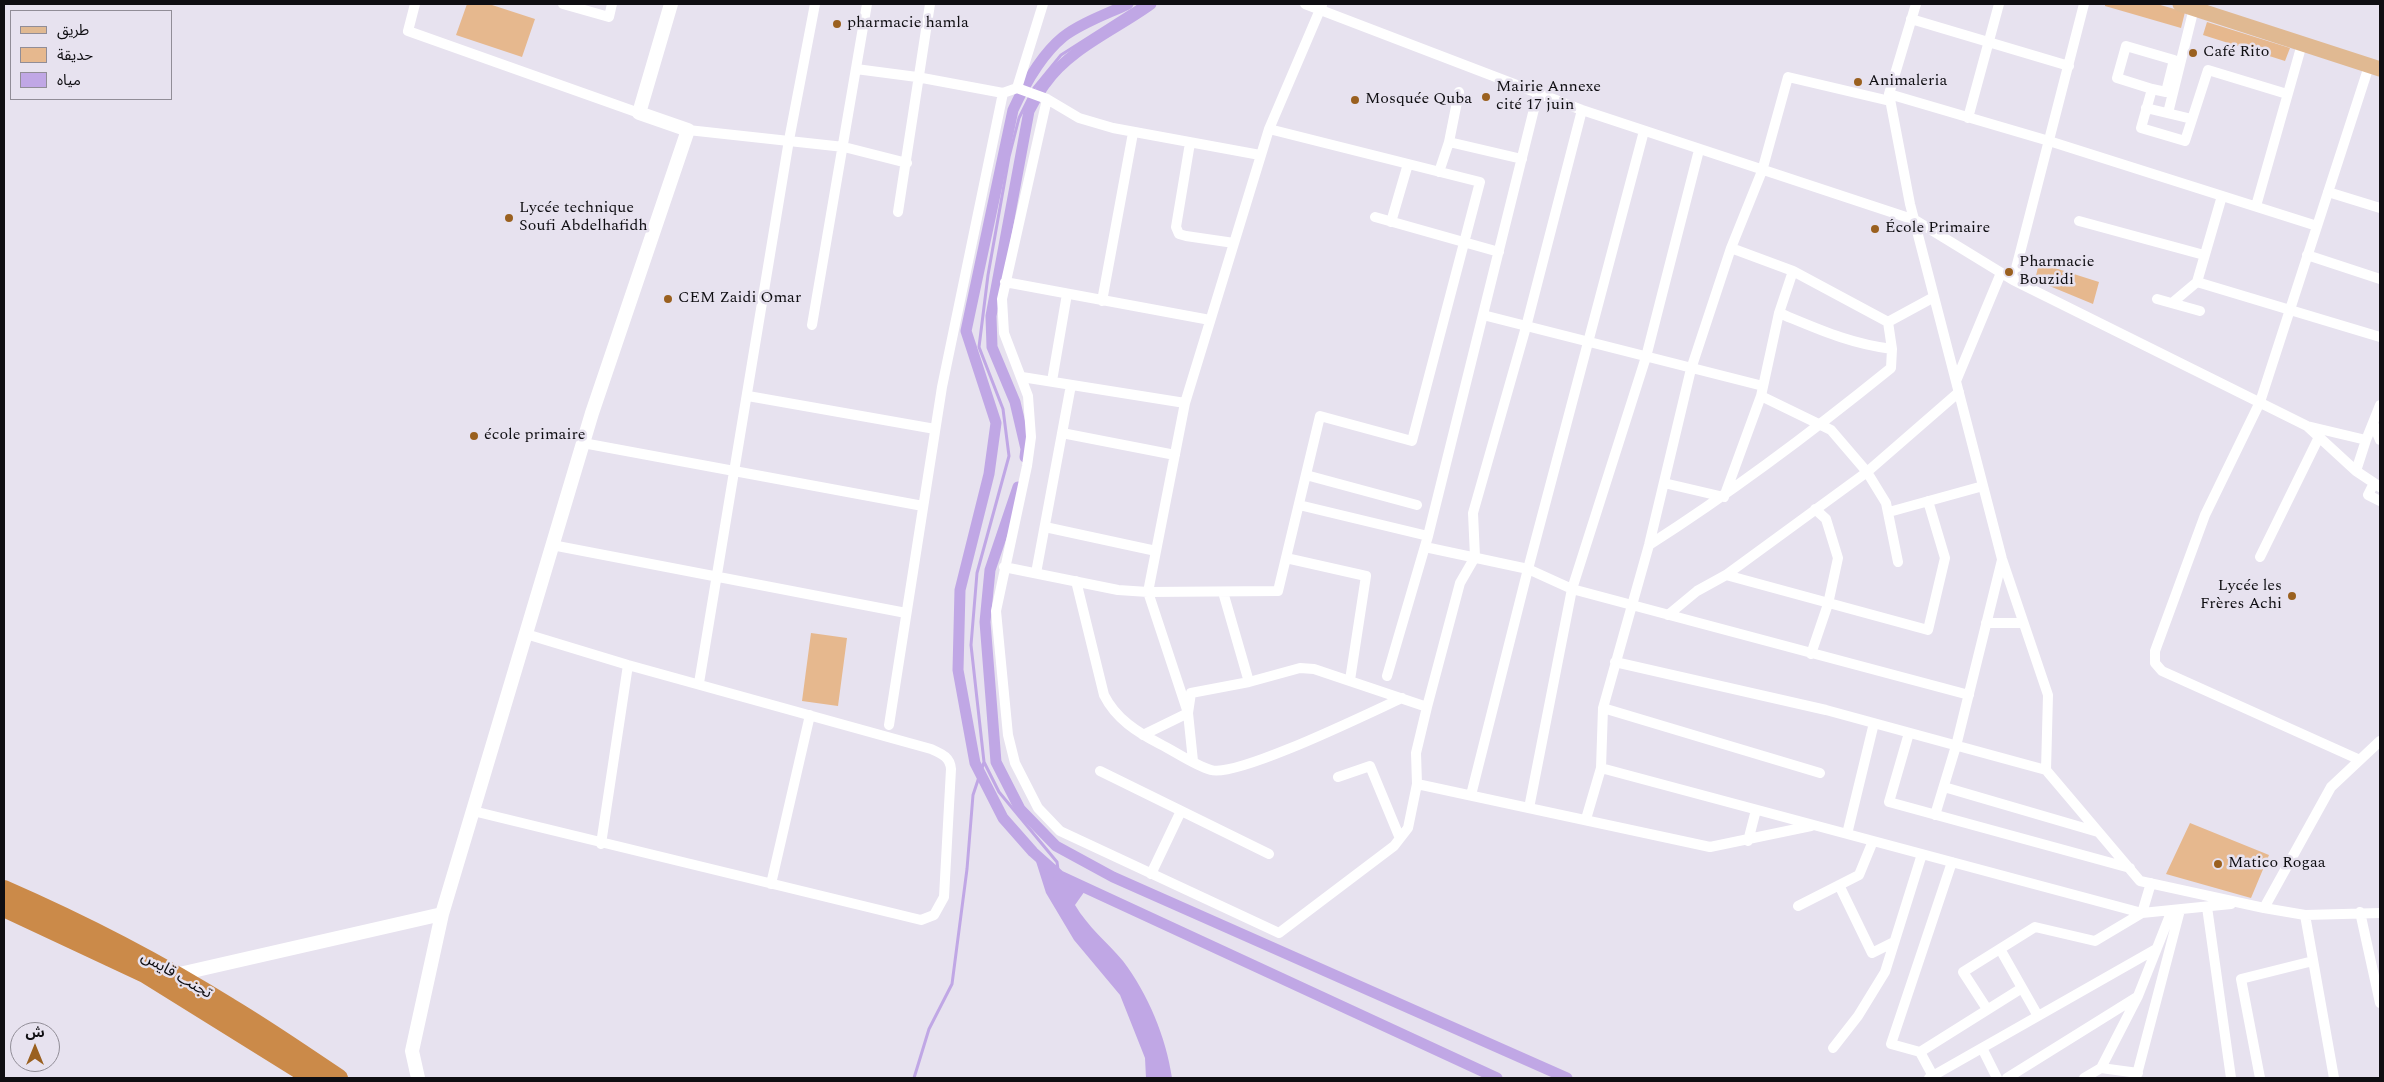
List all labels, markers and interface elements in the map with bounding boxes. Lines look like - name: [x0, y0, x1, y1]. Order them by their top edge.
- legend: [10, 10, 172, 100]
- place label: pharmacie hamla: [847, 14, 969, 34]
- marker: pharmacie hamla: [831, 18, 843, 30]
- text: طريق: [57, 19, 89, 42]
- place label: Café Rito: [2203, 43, 2269, 63]
- text: حديقة: [57, 44, 93, 67]
- marker: Café Rito: [2187, 47, 2199, 59]
- text: مياه: [57, 69, 81, 92]
- place label: Animaleria: [1868, 72, 1947, 92]
- marker: Animaleria: [1852, 76, 1864, 88]
- place label: Mairie Annexe cité 17 juin: [1496, 78, 1601, 116]
- place label: Mosquée Quba: [1365, 90, 1472, 110]
- marker: Mairie Annexe cité 17 juin: [1480, 91, 1492, 103]
- marker: Mosquée Quba: [1349, 94, 1361, 106]
- place label: Lycée technique Soufi Abdelhafidh: [519, 199, 648, 237]
- marker: Lycée technique Soufi Abdelhafidh: [503, 212, 515, 224]
- place label: École Primaire: [1885, 219, 1990, 239]
- marker: École Primaire: [1869, 223, 1881, 235]
- place label: Pharmacie Bouzidi: [2019, 253, 2095, 291]
- marker: Pharmacie Bouzidi: [2003, 266, 2015, 278]
- place label: CEM Zaidi Omar: [678, 289, 801, 309]
- marker: CEM Zaidi Omar: [662, 293, 674, 305]
- place label: école primaire: [484, 426, 586, 446]
- marker: école primaire: [468, 430, 480, 442]
- place label: Lycée les Frères Achi: [2200, 577, 2282, 615]
- marker: Lycée les Frères Achi: [2286, 590, 2298, 602]
- place label: Matico Rogaa: [2228, 854, 2326, 874]
- marker: Matico Rogaa: [2212, 858, 2224, 870]
- street label: تجنب قايس: [137, 948, 215, 1004]
- north arrow: [10, 1022, 60, 1072]
- text: ش: [25, 1022, 45, 1043]

